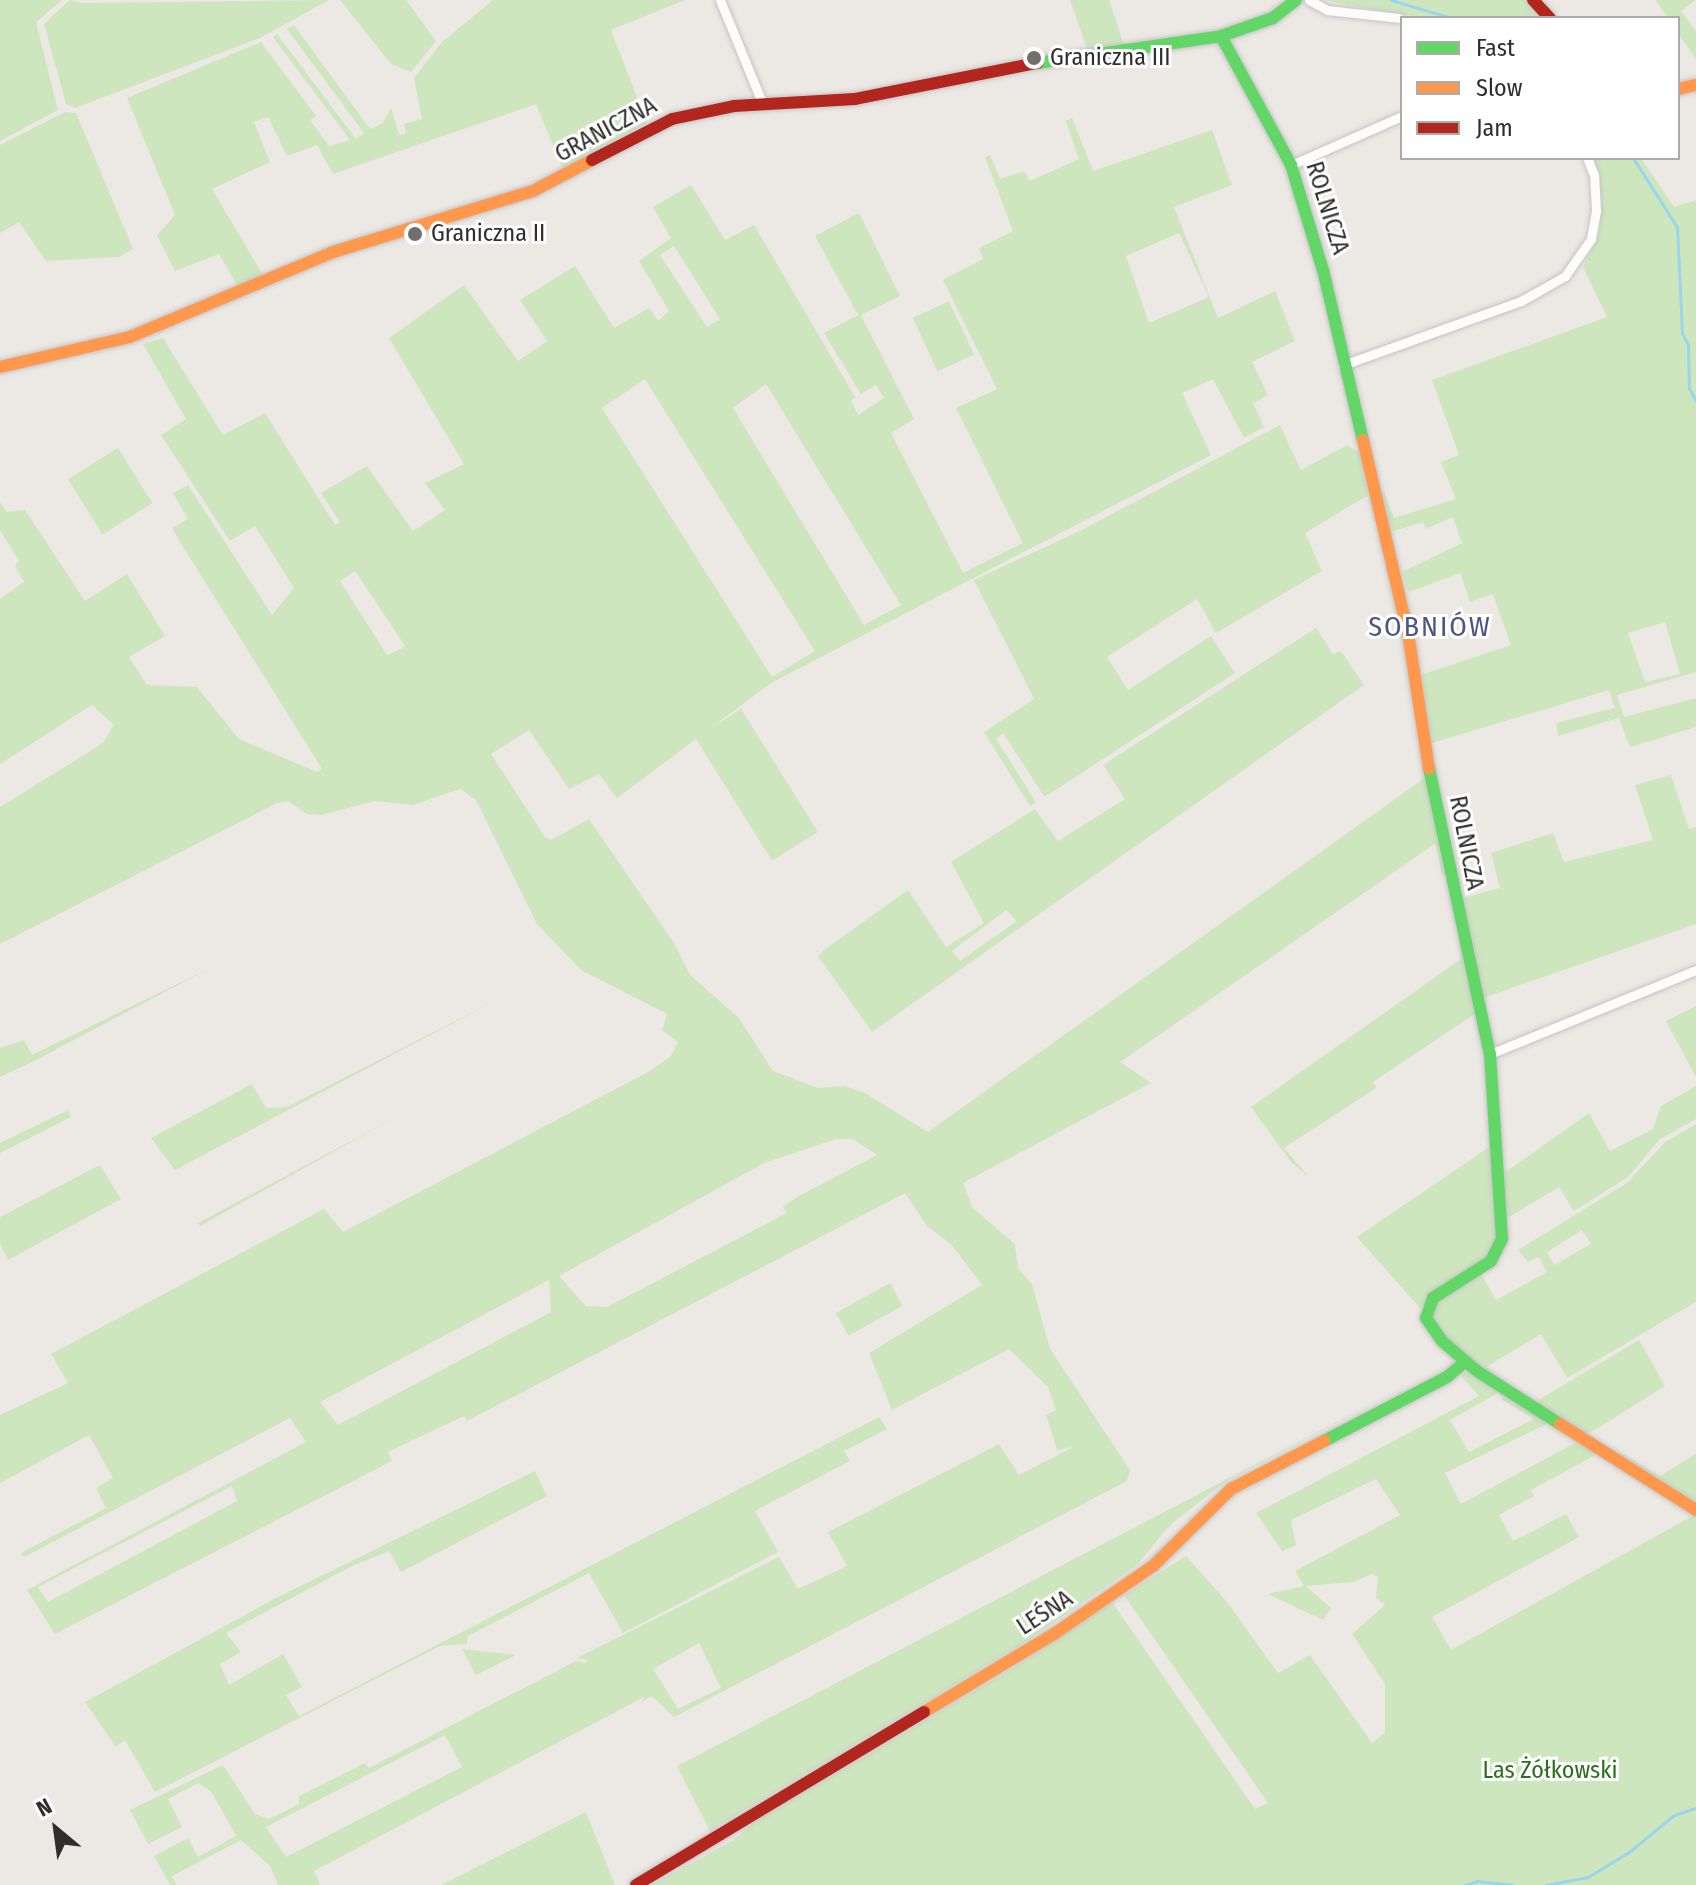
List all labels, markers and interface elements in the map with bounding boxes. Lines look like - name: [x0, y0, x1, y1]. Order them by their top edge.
- legend: [1400, 16, 1680, 160]
- text: Fast: [1476, 34, 1515, 62]
- place label: Graniczna III: [1050, 44, 1171, 72]
- marker: Graniczna III: [1025, 49, 1043, 67]
- text: Slow: [1476, 74, 1522, 102]
- street label: GRANICZNA: [550, 91, 662, 169]
- text: Jam: [1476, 114, 1513, 142]
- street label: ROLNICZA: [1299, 158, 1355, 258]
- place label: Graniczna II: [431, 220, 545, 248]
- marker: Graniczna II: [406, 225, 424, 243]
- district label: SOBNIÓW: [1368, 610, 1492, 644]
- street label: ROLNICZA: [1443, 793, 1489, 893]
- street label: LEŚNA: [1012, 1584, 1078, 1642]
- park label: Las Żółkowski: [1482, 1757, 1618, 1785]
- north arrow: [16, 1789, 96, 1869]
- text: N: [32, 1793, 56, 1823]

